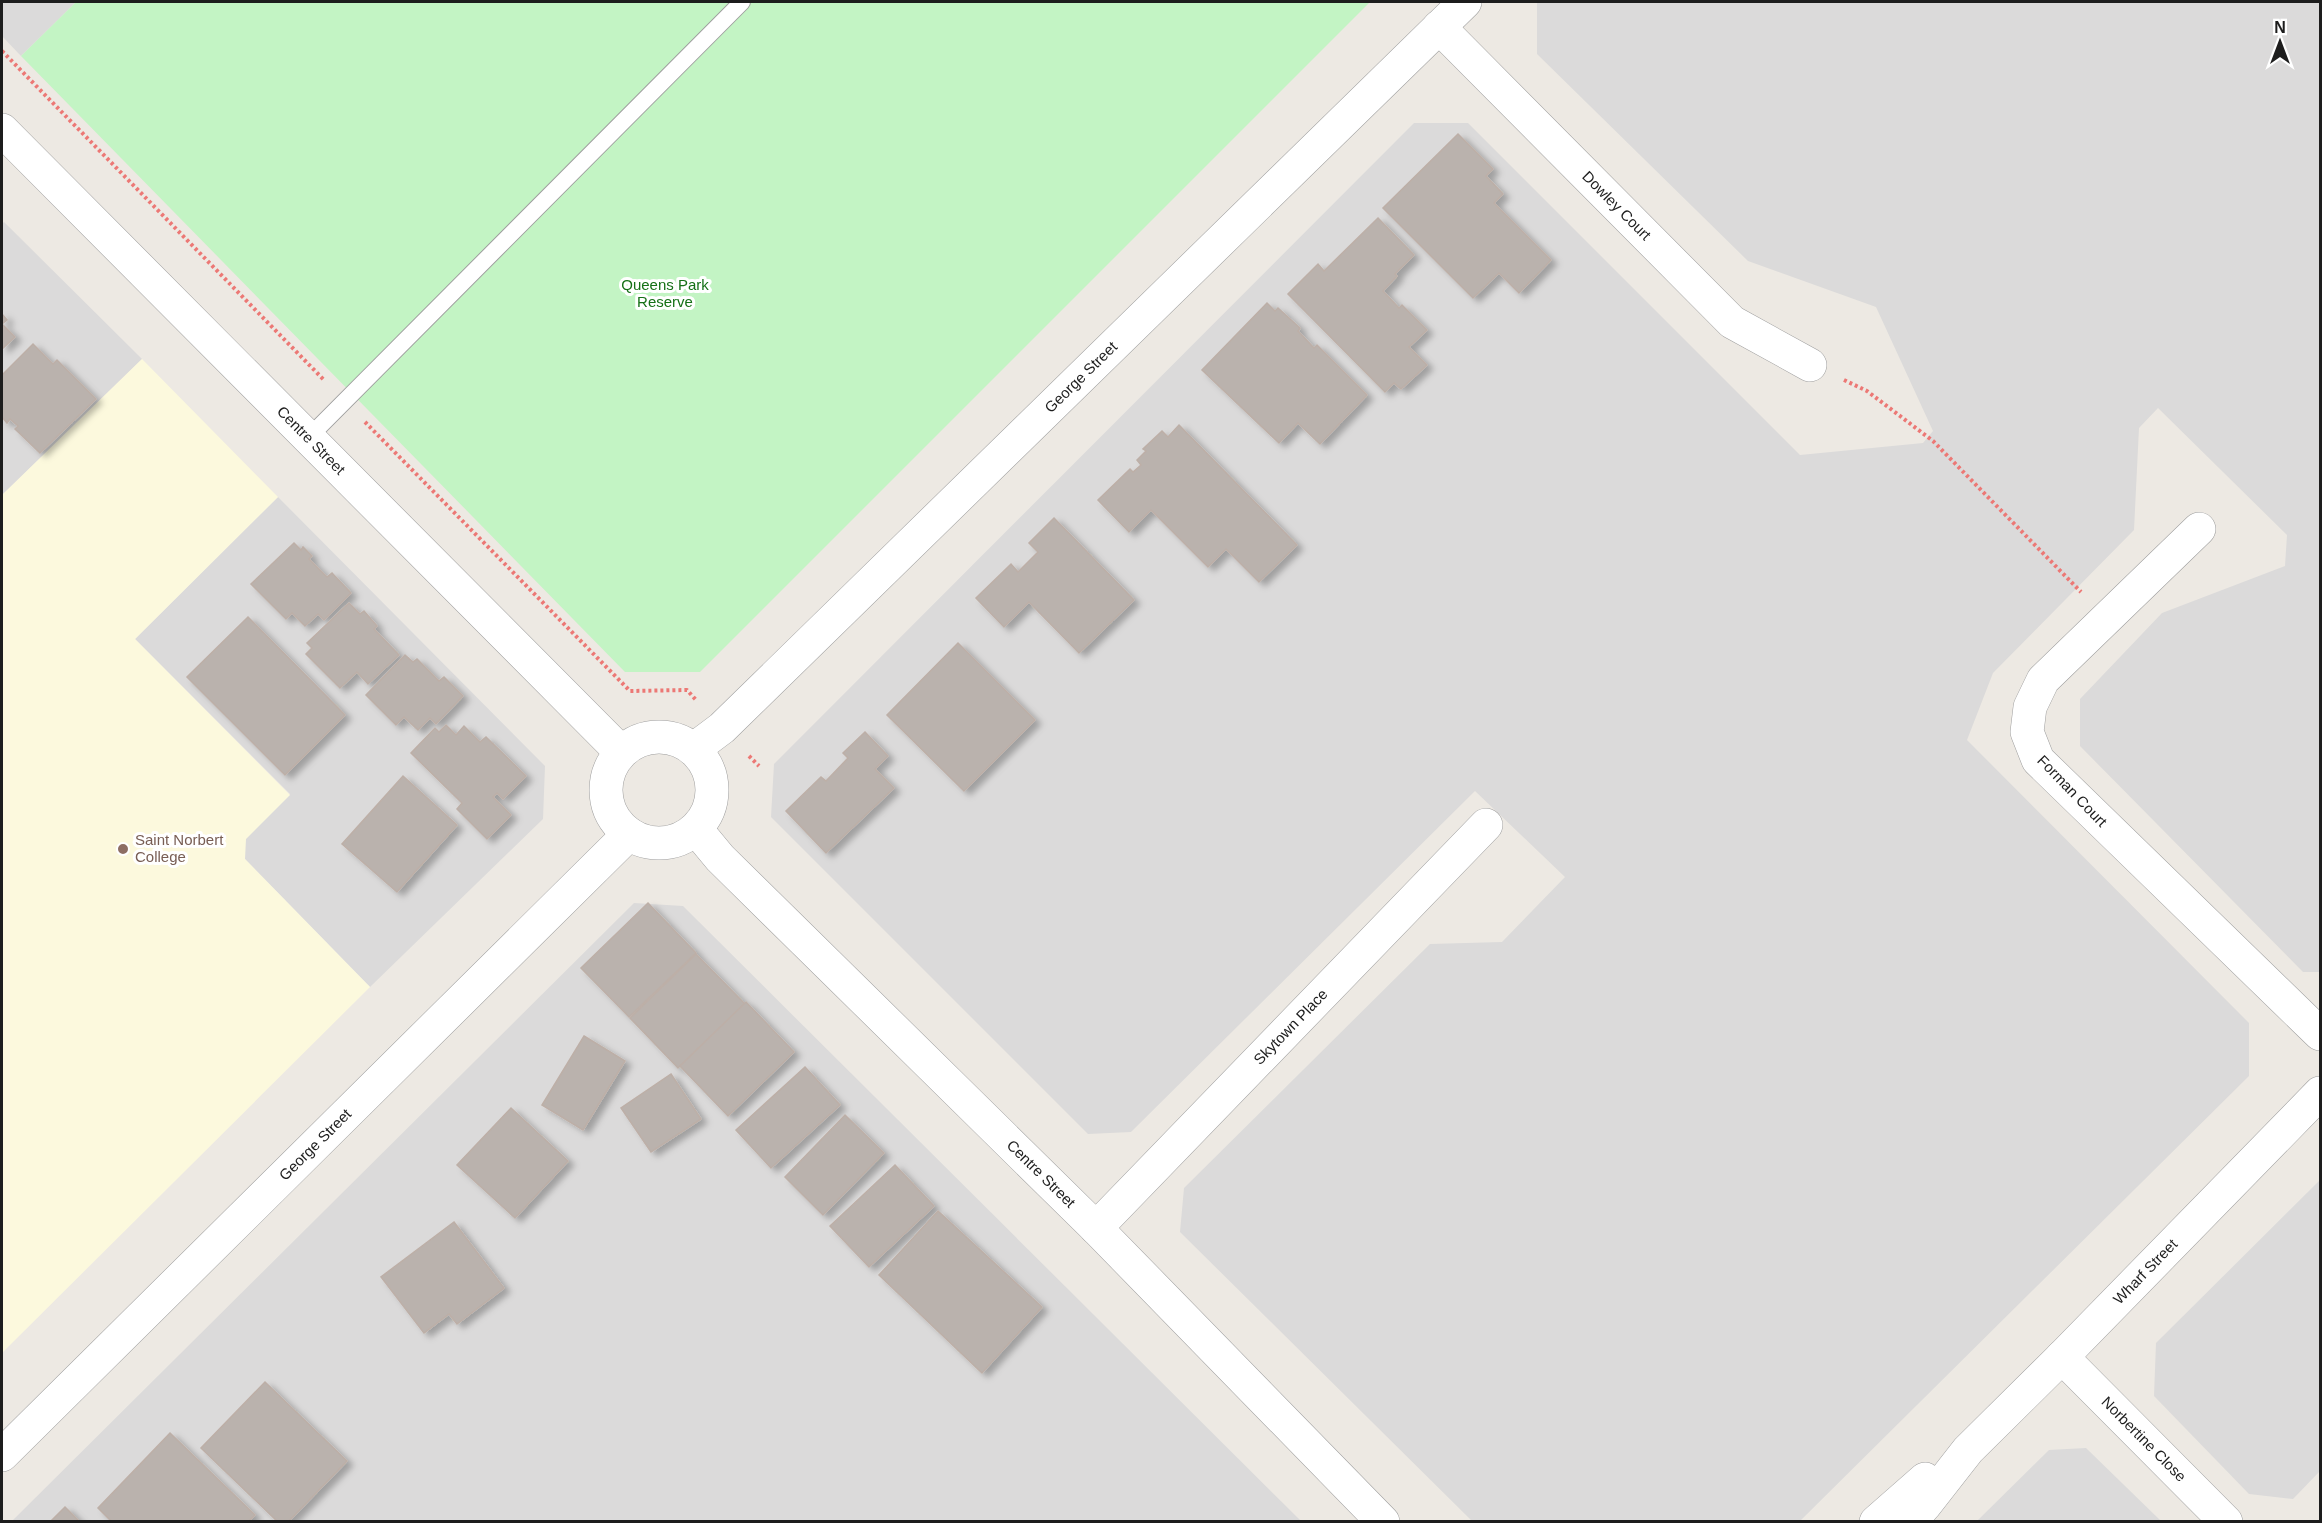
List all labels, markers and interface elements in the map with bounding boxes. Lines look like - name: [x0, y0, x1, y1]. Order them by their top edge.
- north arrow: [2250, 12, 2310, 72]
- text: N: [2274, 19, 2286, 36]
- street label: Dowley Court: [1579, 167, 1655, 244]
- park label: Queens Park Reserve: [621, 276, 709, 310]
- street label: George Street: [1041, 337, 1121, 416]
- street label: Centre Street: [274, 402, 349, 478]
- street label: Forman Court: [2034, 751, 2111, 830]
- place label: Saint Norbert College: [135, 831, 224, 865]
- marker: Saint Norbert College: [116, 842, 130, 856]
- street label: Skytown Place: [1250, 985, 1331, 1068]
- street label: George Street: [276, 1105, 355, 1184]
- street label: Centre Street: [1004, 1136, 1080, 1211]
- street label: Wharf Street: [2109, 1235, 2181, 1307]
- street label: Norbertine Close: [2098, 1393, 2190, 1485]

